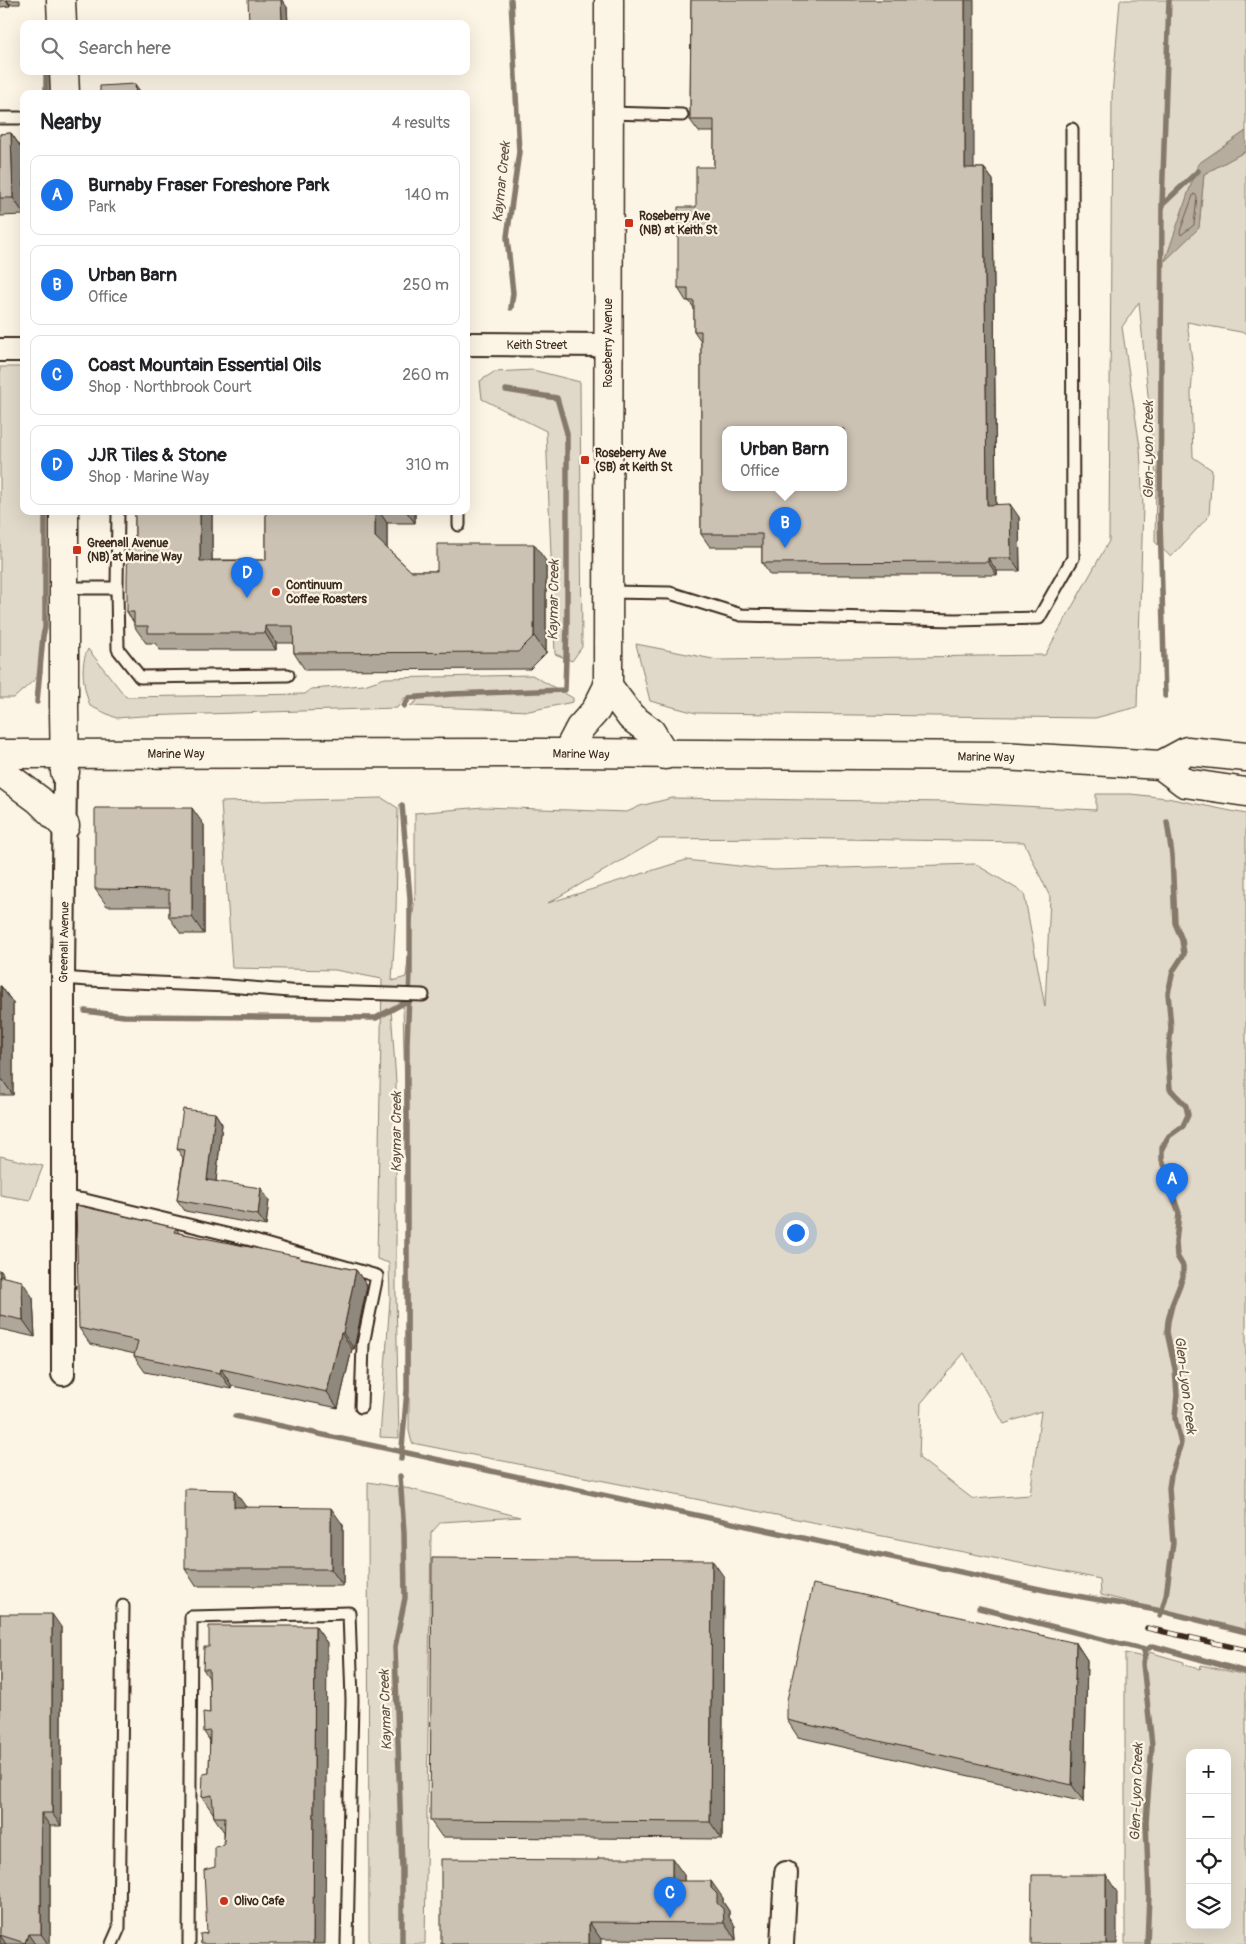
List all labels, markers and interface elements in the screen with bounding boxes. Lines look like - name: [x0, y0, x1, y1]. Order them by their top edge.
- search box: [20, 20, 470, 75]
- icon: search: [38, 34, 66, 62]
- text: Search here: [78, 36, 171, 60]
- text: Nearby: [40, 109, 101, 136]
- text: 4 results: [392, 113, 450, 133]
- water label: Kaymar Creek: [489, 140, 514, 223]
- text: Burnaby Fraser Foreshore Park: [88, 173, 329, 197]
- text: A: [52, 185, 62, 205]
- text: 140 m: [405, 185, 449, 205]
- text: Park: [88, 197, 116, 217]
- place label: Roseberry Ave (NB) at Keith St: [639, 209, 719, 238]
- marker: Roseberry Ave (NB) at Keith St: [623, 217, 635, 229]
- text: Urban Barn: [88, 263, 177, 287]
- text: B: [52, 275, 62, 295]
- text: 250 m: [403, 275, 449, 295]
- text: Office: [88, 287, 128, 307]
- street label: Roseberry Avenue: [601, 298, 616, 388]
- street label: Keith Street: [507, 338, 568, 353]
- text: Coast Mountain Essential Oils: [88, 353, 321, 377]
- text: C: [52, 365, 62, 385]
- text: 260 m: [402, 365, 449, 385]
- text: Shop · Northbrook Court: [88, 377, 252, 397]
- water label: Glen-Lyon Creek: [1140, 400, 1157, 499]
- popup: [722, 426, 847, 491]
- text: Urban Barn: [740, 437, 829, 461]
- text: JJR Tiles & Stone: [88, 443, 227, 467]
- place label: Roseberry Ave (SB) at Keith St: [595, 446, 673, 475]
- marker: Roseberry Ave (SB) at Keith St: [579, 454, 591, 466]
- text: D: [52, 455, 62, 475]
- text: 310 m: [405, 455, 449, 475]
- text: Office: [740, 461, 780, 481]
- text: Shop · Marine Way: [88, 467, 209, 487]
- pin: B: [769, 507, 801, 548]
- place label: Greenall Avenue (NB) at Marine Way: [87, 536, 183, 565]
- marker: Greenall Avenue (NB) at Marine Way: [71, 544, 83, 556]
- pin: D: [231, 557, 263, 598]
- water label: Kaymar Creek: [544, 558, 563, 641]
- place label: Continuum Coffee Roasters: [286, 578, 368, 607]
- marker: Continuum Coffee Roasters: [270, 586, 282, 598]
- street label: Marine Way: [148, 747, 204, 762]
- street label: Marine Way: [552, 747, 610, 762]
- street label: Marine Way: [957, 750, 1015, 765]
- street label: Greenall Avenue: [56, 901, 73, 983]
- water label: Kaymar Creek: [388, 1090, 405, 1172]
- pin: A: [1156, 1163, 1188, 1204]
- your location: [783, 1220, 809, 1246]
- water label: Glen-Lyon Creek: [1171, 1335, 1200, 1436]
- water label: Kaymar Creek: [376, 1668, 395, 1751]
- water label: Glen-Lyon Creek: [1126, 1741, 1147, 1841]
- map controls: [1186, 1749, 1231, 1929]
- button: +: [1186, 1749, 1231, 1794]
- button: −: [1186, 1794, 1231, 1839]
- button: locate: [1186, 1839, 1231, 1884]
- pin: C: [654, 1877, 686, 1918]
- button: layers: [1186, 1884, 1231, 1929]
- place label: Olivo Cafe: [234, 1894, 286, 1909]
- marker: Olivo Cafe: [218, 1895, 230, 1907]

